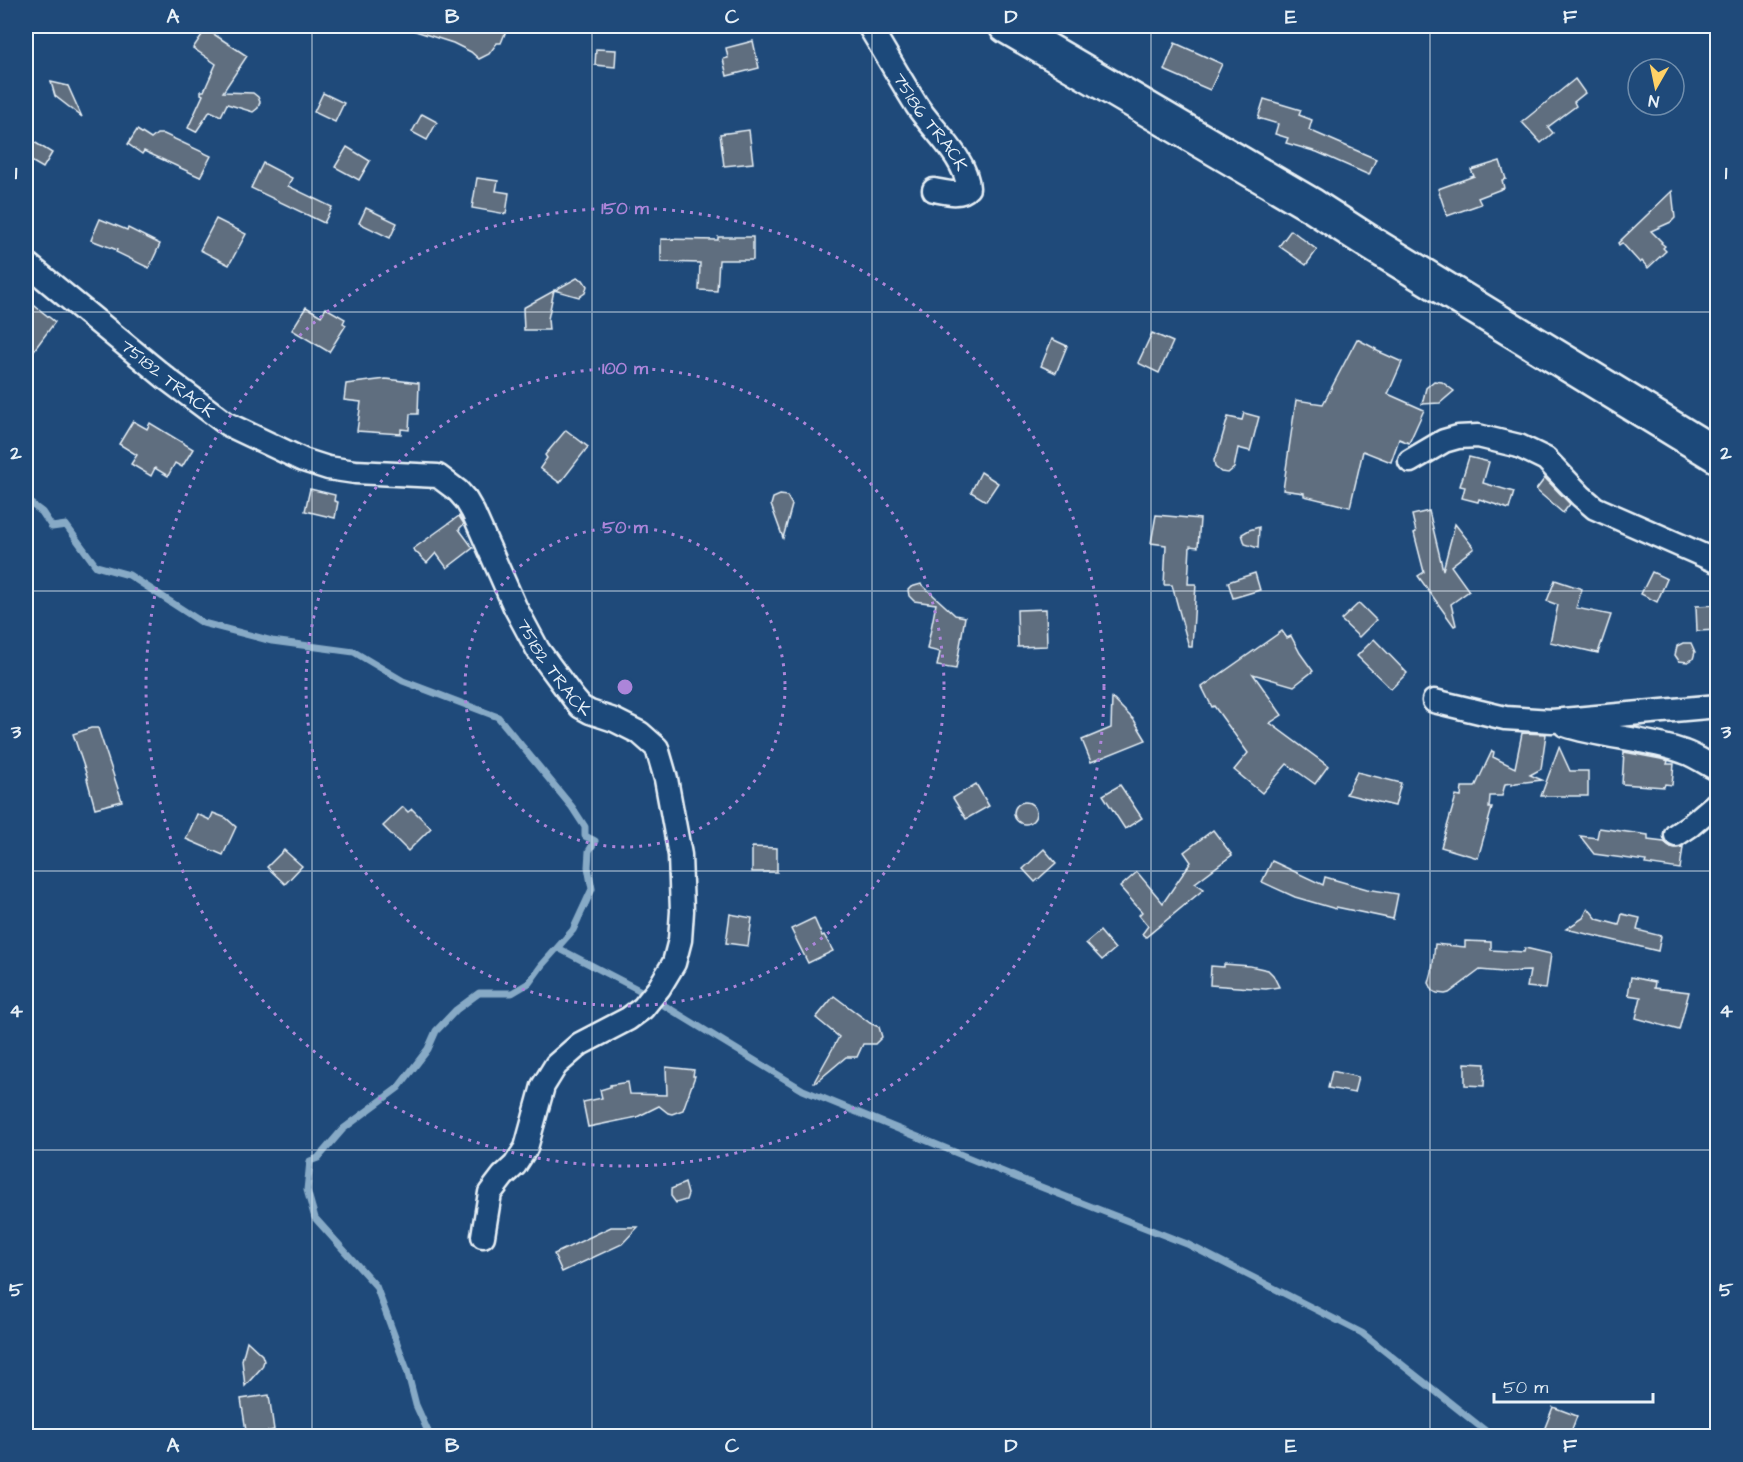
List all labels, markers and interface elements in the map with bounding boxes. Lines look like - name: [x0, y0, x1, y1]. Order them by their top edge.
- text: A: [167, 3, 180, 31]
- text: B: [445, 3, 460, 31]
- text: C: [725, 3, 740, 31]
- text: D: [1005, 3, 1018, 31]
- text: E: [1285, 3, 1297, 31]
- text: F: [1563, 3, 1578, 31]
- north arrow: [1626, 57, 1686, 117]
- street label: 75186 TRACK: [886, 68, 974, 175]
- text: N: [1647, 89, 1660, 112]
- text: 1: [15, 159, 18, 187]
- text: 1: [1725, 159, 1728, 187]
- text: 150 m: [601, 196, 650, 221]
- street label: 75182 TRACK: [115, 334, 220, 424]
- text: 100 m: [602, 356, 649, 381]
- text: 2: [9, 439, 22, 467]
- text: 2: [1719, 439, 1732, 467]
- text: 50 m: [602, 515, 649, 540]
- street label: 75182 TRACK: [510, 614, 595, 723]
- centre of rings: [615, 677, 635, 697]
- text: 3: [10, 718, 22, 746]
- text: 3: [1720, 718, 1732, 746]
- text: 4: [9, 997, 23, 1025]
- text: 4: [1719, 997, 1733, 1025]
- text: 5: [9, 1276, 24, 1304]
- text: 5: [1719, 1276, 1734, 1304]
- scale bar: [1494, 1366, 1653, 1404]
- text: 50 m: [1503, 1375, 1548, 1400]
- text: A: [167, 1432, 180, 1460]
- text: B: [445, 1432, 460, 1460]
- text: C: [725, 1432, 740, 1460]
- text: D: [1005, 1432, 1018, 1460]
- text: E: [1285, 1432, 1297, 1460]
- text: F: [1563, 1432, 1578, 1460]

